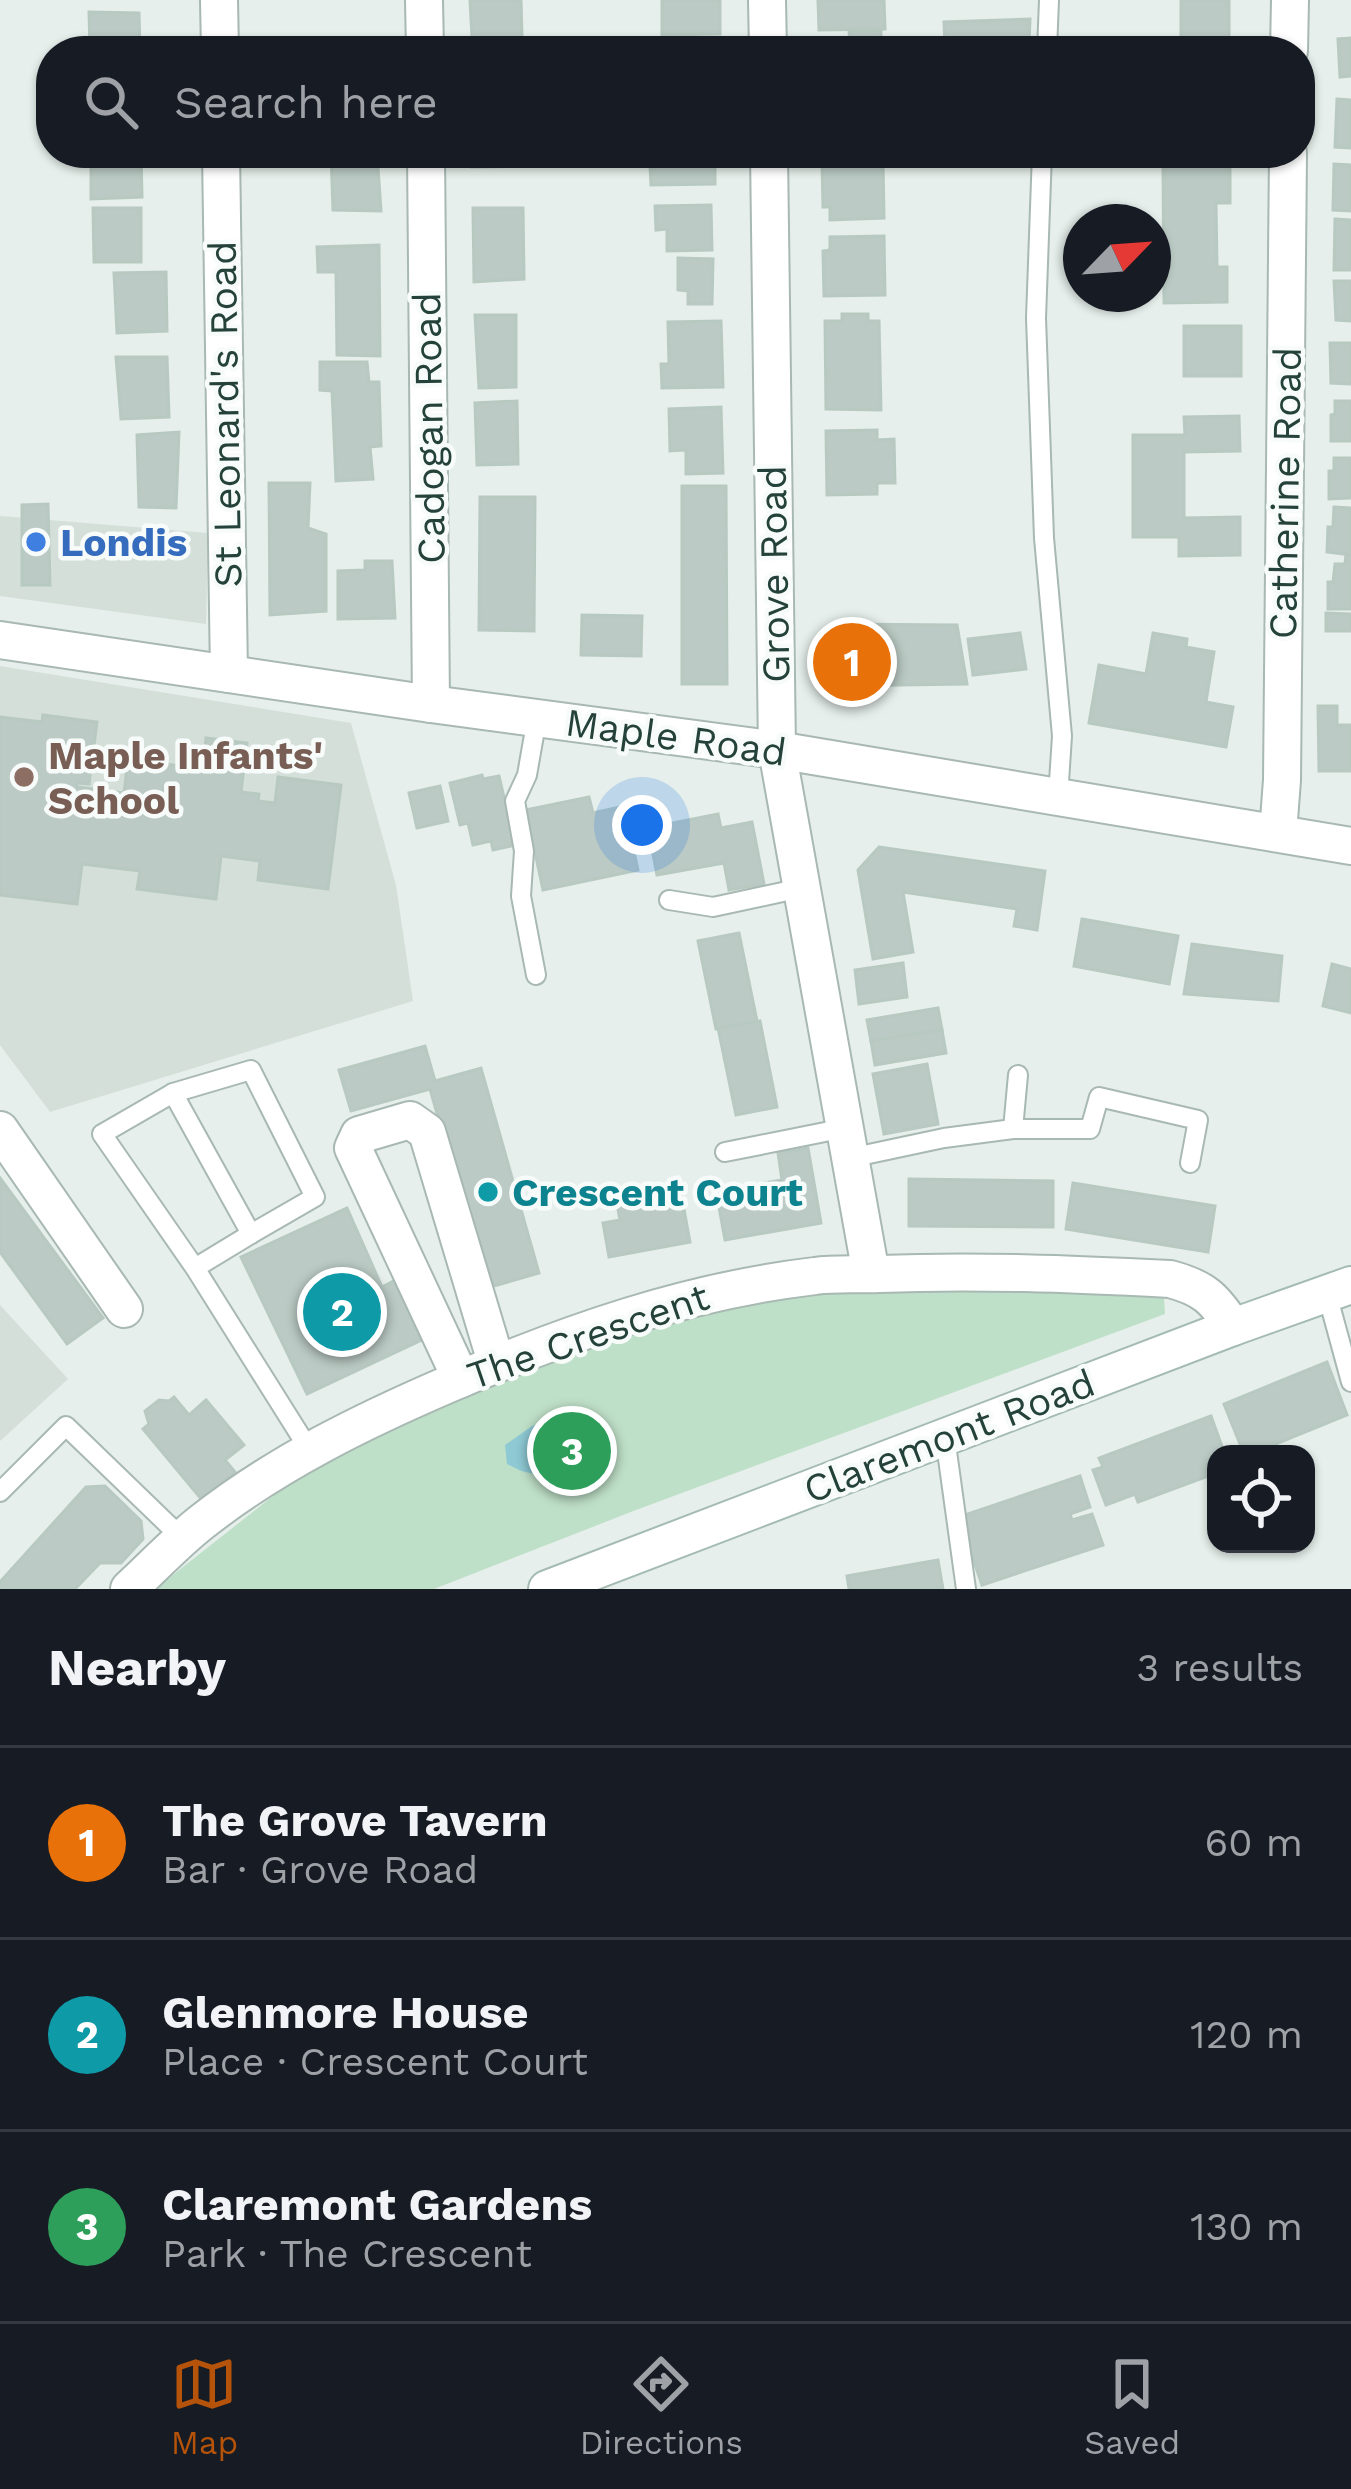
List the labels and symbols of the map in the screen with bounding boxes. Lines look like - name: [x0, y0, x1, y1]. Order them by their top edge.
- north arrow: [1063, 204, 1171, 312]
- street label: St Leonard's Road: [199, 240, 251, 588]
- street label: Cadogan Road: [404, 292, 454, 564]
- street label: Catherine Road: [1260, 346, 1310, 640]
- street label: Grove Road: [750, 465, 798, 683]
- place label: Londis: [60, 520, 187, 565]
- marker: Londis: [23, 529, 49, 555]
- pin: 1: [813, 617, 891, 707]
- street label: Maple Road: [563, 699, 789, 775]
- place label: Maple Infants' School: [48, 733, 323, 823]
- marker: Maple Infants' School: [11, 764, 37, 790]
- your location: [612, 795, 672, 855]
- place label: Crescent Court: [512, 1170, 803, 1215]
- marker: Crescent Court: [475, 1179, 501, 1205]
- pin: 2: [303, 1267, 381, 1357]
- street label: The Crescent: [461, 1274, 715, 1398]
- street label: Claremont Road: [797, 1360, 1101, 1512]
- pin: 3: [533, 1406, 611, 1496]

